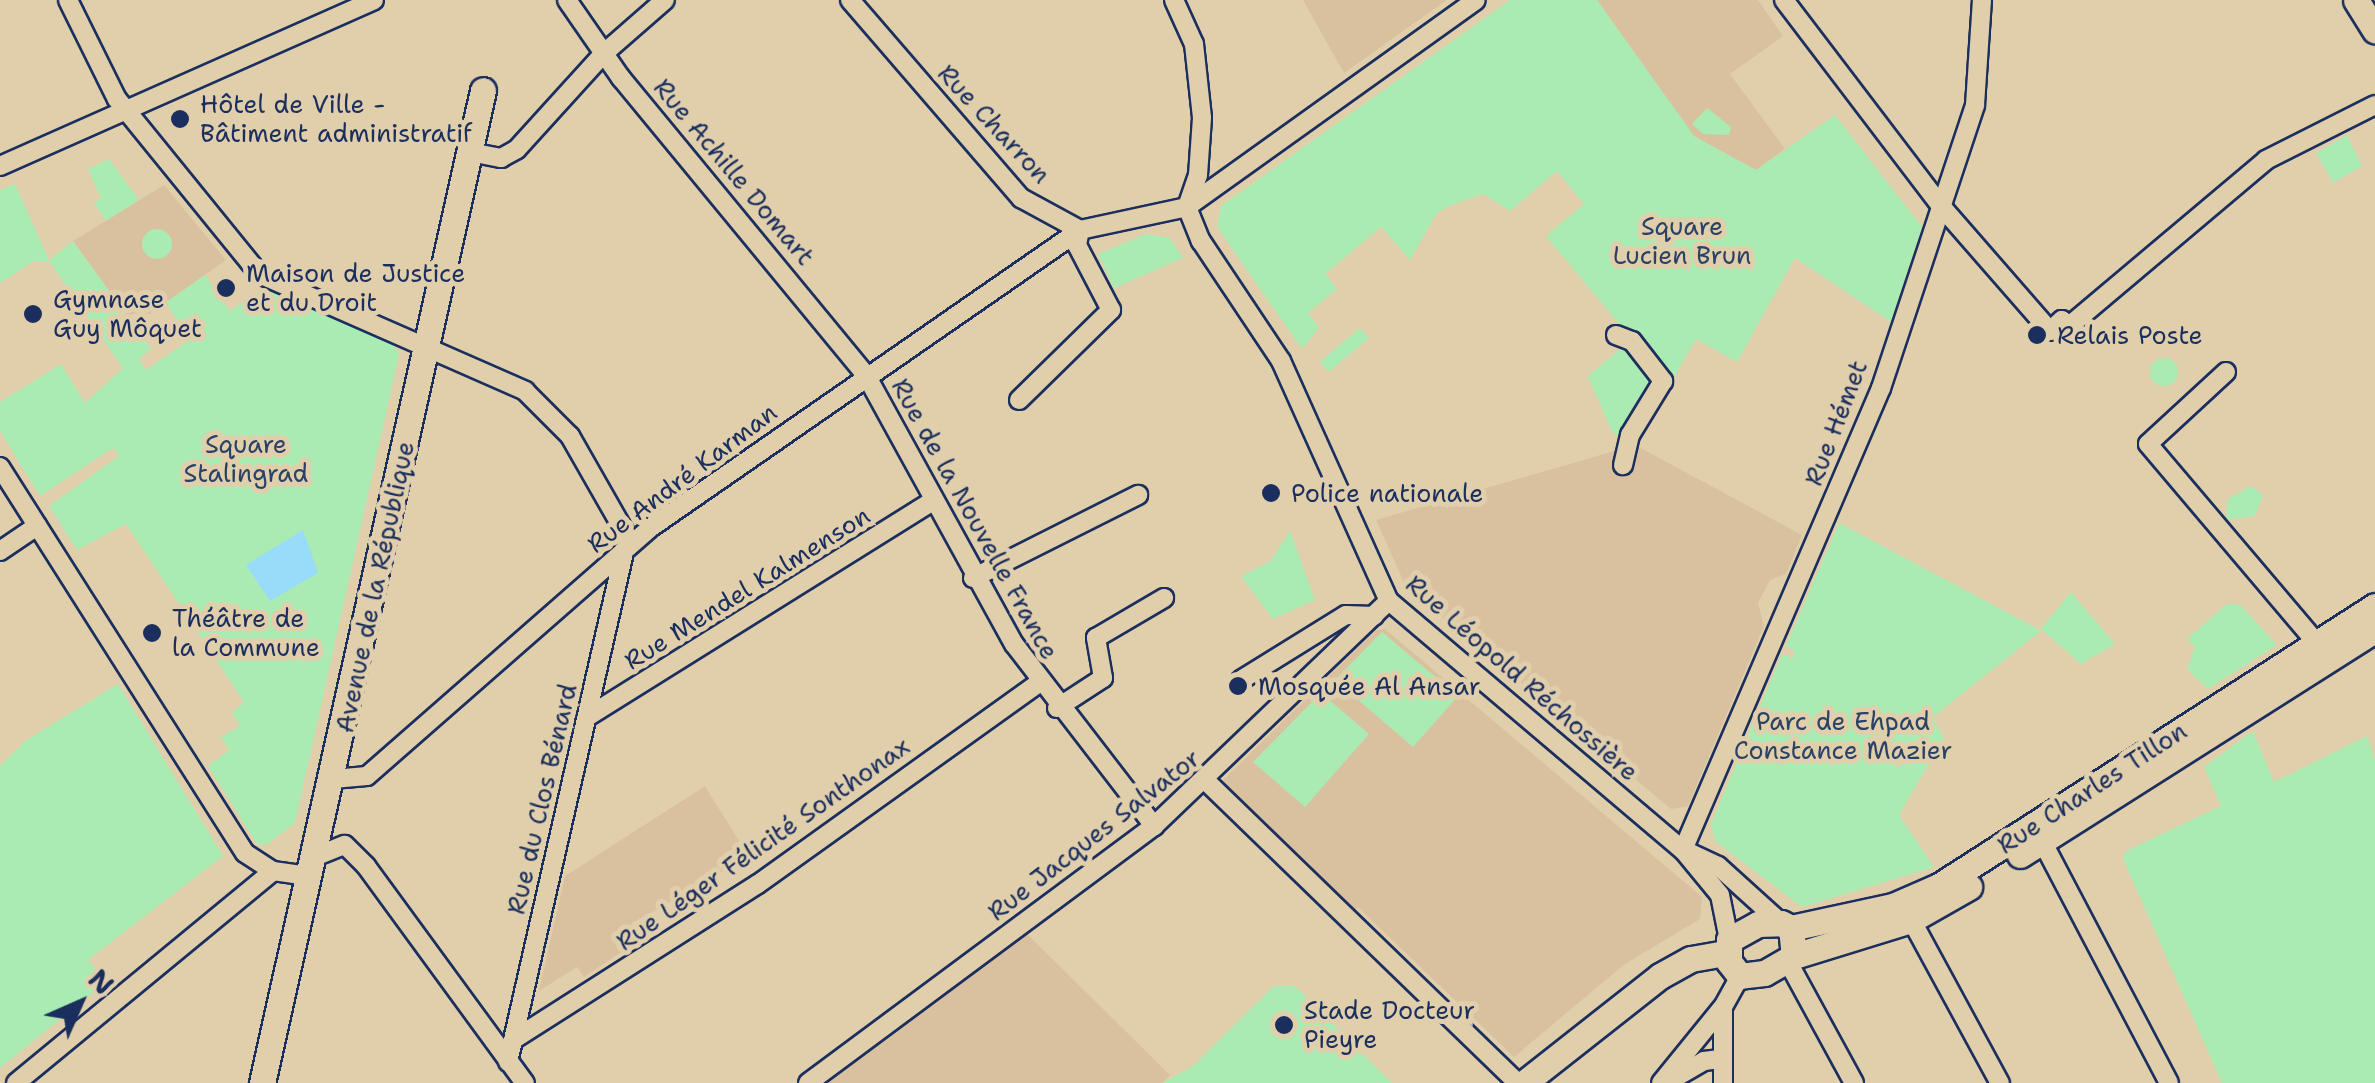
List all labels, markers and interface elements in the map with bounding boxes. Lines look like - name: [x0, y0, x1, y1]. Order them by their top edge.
- street label: Rue Charron: [932, 59, 1056, 189]
- street label: Rue Achille Domart: [647, 73, 821, 271]
- place label: Hôtel de Ville - Bâtiment administratif: [200, 90, 472, 149]
- marker: Hôtel de Ville - Bâtiment administratif: [169, 108, 191, 130]
- park label: Square Lucien Brun: [1613, 212, 1751, 271]
- place label: Maison de Justice et du Droit: [246, 259, 465, 318]
- marker: Maison de Justice et du Droit: [215, 277, 237, 299]
- place label: Gymnase Guy Môquet: [53, 285, 202, 344]
- marker: Gymnase Guy Môquet: [22, 303, 44, 325]
- place label: Relais Poste: [2057, 320, 2203, 350]
- marker: Relais Poste: [2026, 324, 2048, 346]
- street label: Rue Hémet: [1798, 356, 1874, 490]
- street label: Rue de la Nouvelle France: [885, 373, 1065, 665]
- street label: Rue André Karman: [581, 397, 783, 559]
- park label: Square Stalingrad: [184, 430, 308, 489]
- street label: Avenue de la République: [329, 439, 421, 735]
- place label: Police nationale: [1291, 478, 1483, 508]
- marker: Police nationale: [1260, 482, 1282, 504]
- street label: Rue Mendel Kalmenson: [619, 500, 875, 676]
- street label: Rue Léopold Réchossière: [1400, 569, 1644, 787]
- place label: Théâtre de la Commune: [172, 604, 320, 663]
- marker: Théâtre de la Commune: [141, 622, 163, 644]
- place label: Mosquée Al Ansar: [1258, 671, 1480, 701]
- marker: Mosquée Al Ansar: [1227, 675, 1249, 697]
- street label: Rue du Clos Bénard: [501, 681, 583, 917]
- park label: Parc de Ehpad Constance Mazier: [1734, 707, 1952, 766]
- street label: Rue Charles Tillon: [1992, 716, 2192, 860]
- street label: Rue Léger Félicité Sonthonax: [611, 731, 915, 957]
- street label: Rue Jacques Salvator: [982, 743, 1206, 927]
- north arrow: [30, 953, 130, 1053]
- text: N: [80, 961, 122, 1003]
- place label: Stade Docteur Pieyre: [1304, 996, 1475, 1055]
- marker: Stade Docteur Pieyre: [1273, 1014, 1295, 1036]

